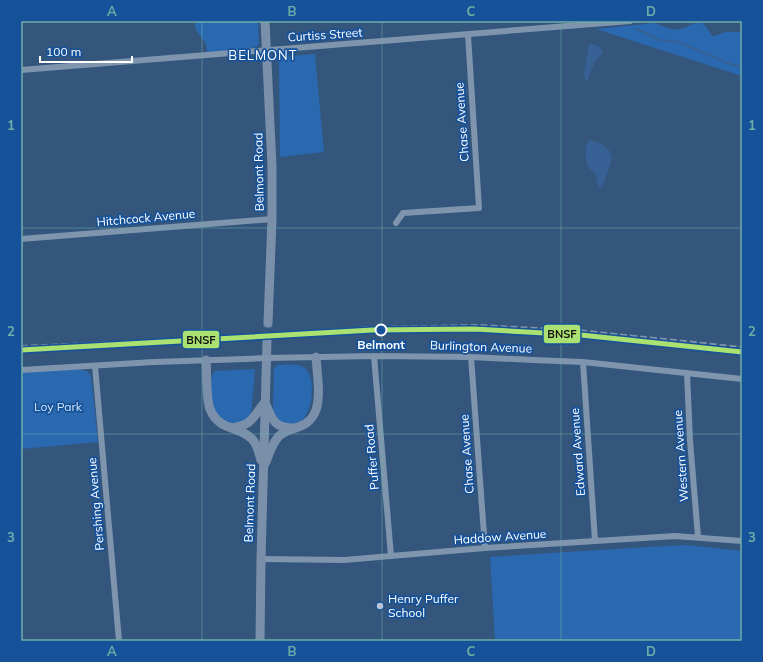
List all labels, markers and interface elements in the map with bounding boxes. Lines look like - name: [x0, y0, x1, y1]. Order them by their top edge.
- text: A: [107, 3, 117, 19]
- text: B: [288, 3, 297, 19]
- text: C: [467, 3, 476, 19]
- text: D: [646, 3, 656, 19]
- street label: Curtiss Street: [287, 24, 363, 45]
- scale bar: [40, 38, 132, 64]
- text: 100 m: [46, 44, 81, 59]
- district label: BELMONT: [228, 47, 298, 63]
- street label: Chase Avenue: [451, 82, 472, 162]
- text: 1: [7, 117, 15, 133]
- text: 1: [748, 117, 756, 133]
- street label: Belmont Road: [250, 133, 267, 211]
- street label: Hitchcock Avenue: [96, 206, 196, 229]
- text: 2: [7, 323, 15, 339]
- marker: Belmont: [374, 323, 388, 337]
- text: 2: [748, 323, 756, 339]
- line badge: BNSF: [543, 324, 581, 344]
- text: BNSF: [547, 327, 577, 341]
- line badge: BNSF: [182, 330, 220, 349]
- text: BNSF: [186, 333, 216, 347]
- place label: Belmont: [357, 337, 405, 352]
- street label: Burlington Avenue: [430, 337, 532, 356]
- park label: Loy Park: [34, 399, 83, 414]
- street label: Edward Avenue: [567, 408, 588, 497]
- street label: Western Avenue: [670, 410, 691, 502]
- street label: Chase Avenue: [456, 414, 477, 494]
- street label: Puffer Road: [361, 424, 382, 491]
- street label: Pershing Avenue: [84, 457, 107, 551]
- street label: Belmont Road: [241, 463, 258, 543]
- street label: Haddow Avenue: [453, 526, 547, 547]
- text: 3: [7, 529, 15, 545]
- text: 3: [748, 529, 756, 545]
- place label: Henry Puffer School: [388, 591, 459, 620]
- marker: Henry Puffer School: [375, 601, 385, 611]
- text: A: [107, 643, 117, 659]
- text: B: [288, 643, 297, 659]
- text: C: [467, 643, 476, 659]
- text: D: [646, 643, 656, 659]

